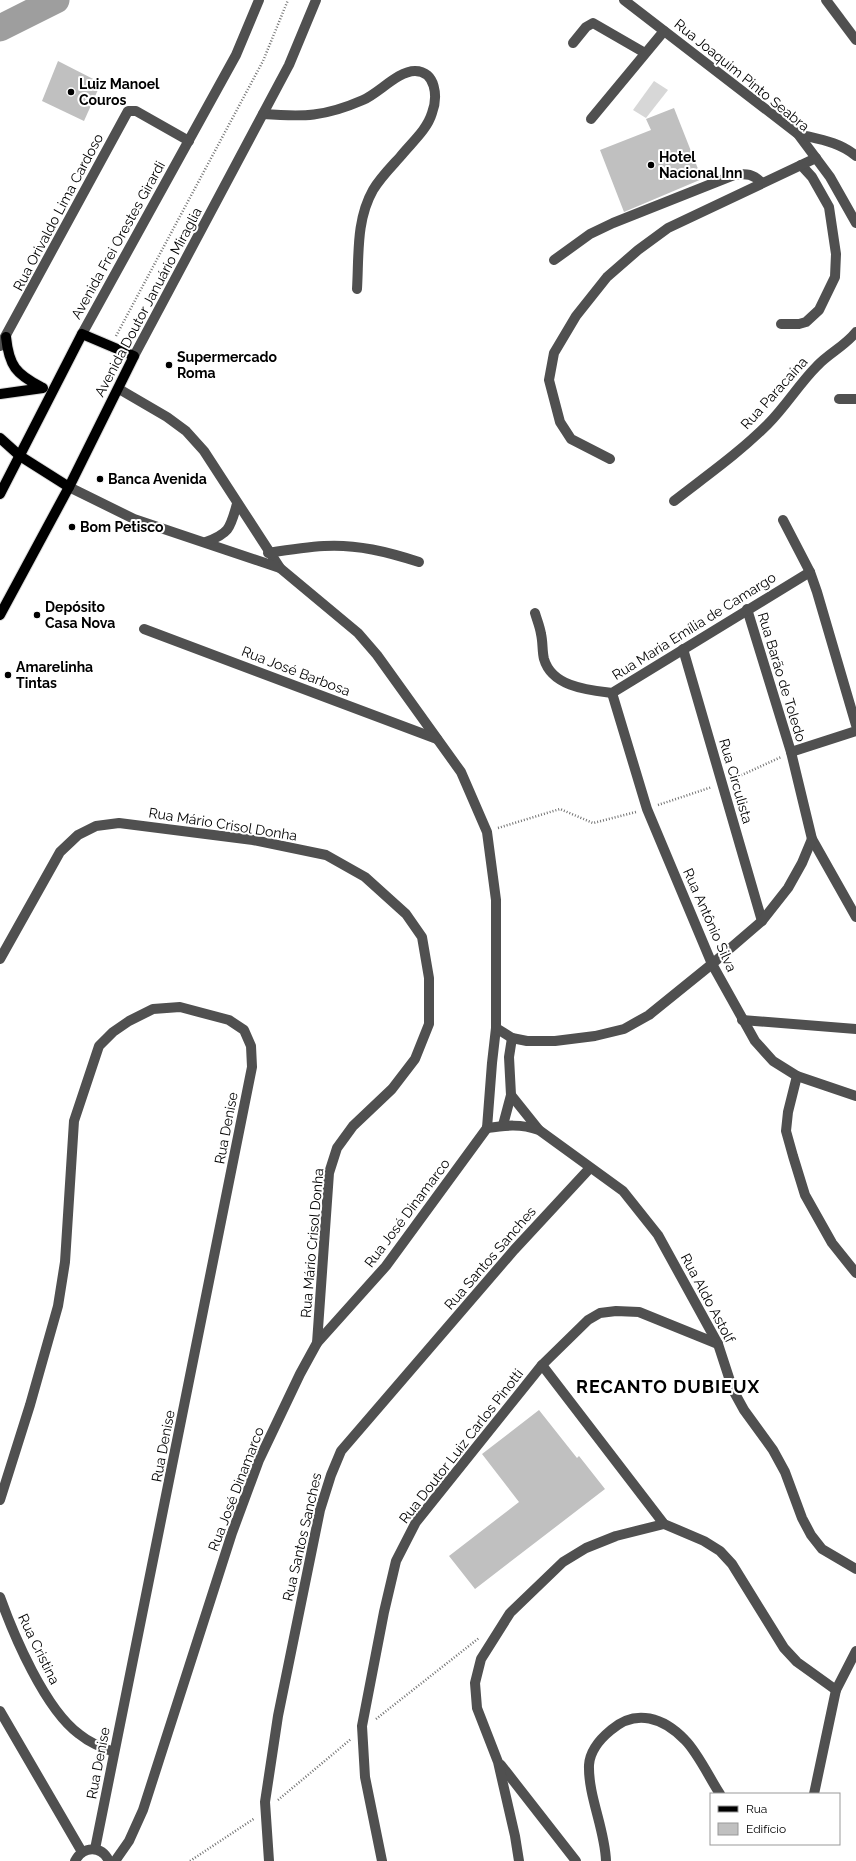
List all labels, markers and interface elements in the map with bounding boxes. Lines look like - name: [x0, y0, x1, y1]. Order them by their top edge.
- street label: Rua Joaquim Pinto Seabra: [671, 16, 813, 134]
- place label: Luiz Manoel Couros: [79, 76, 160, 108]
- marker: Luiz Manoel Couros: [66, 87, 76, 97]
- street label: Rua Orivaldo Lima Cardoso: [10, 131, 106, 293]
- place label: Hotel Nacional Inn: [659, 149, 742, 181]
- street label: Avenida Frei Orestes Girardi: [68, 158, 168, 322]
- marker: Hotel Nacional Inn: [646, 160, 656, 170]
- street label: Avenida Doutor Januário Miraglia: [91, 205, 205, 399]
- place label: Supermercado Roma: [177, 349, 278, 381]
- street label: Rua Paracaína: [737, 354, 811, 432]
- marker: Supermercado Roma: [164, 360, 174, 370]
- place label: Banca Avenida: [108, 471, 207, 487]
- marker: Banca Avenida: [95, 474, 105, 484]
- place label: Bom Petisco: [80, 519, 164, 535]
- marker: Bom Petisco: [67, 522, 77, 532]
- street label: Rua Maria Emília de Camargo: [609, 569, 779, 683]
- place label: Depósito Casa Nova: [45, 599, 115, 631]
- marker: Depósito Casa Nova: [32, 610, 42, 620]
- street label: Rua Barão de Toledo: [755, 610, 809, 744]
- street label: Rua José Barbosa: [239, 643, 353, 699]
- place label: Amarelinha Tintas: [16, 659, 93, 691]
- marker: Amarelinha Tintas: [3, 670, 13, 680]
- street label: Rua Circulista: [716, 737, 756, 825]
- street label: Rua Mário Crisol Donha: [148, 804, 298, 844]
- street label: Rua Antônio Silva: [680, 866, 740, 974]
- street label: Rua Denise: [211, 1091, 241, 1165]
- street label: Rua José Dinamarco: [361, 1156, 453, 1270]
- street label: Rua Mário Crisol Donha: [297, 1168, 327, 1318]
- street label: Rua Santos Sanches: [441, 1203, 539, 1313]
- street label: Rua Aldo Astolf: [678, 1251, 739, 1347]
- street label: Rua Doutor Luiz Carlos Pinotti: [396, 1366, 526, 1526]
- district label: RECANTO DUBIEUX: [576, 1376, 760, 1397]
- street label: Rua Denise: [148, 1409, 178, 1483]
- street label: Rua José Dinamarco: [205, 1425, 267, 1553]
- street label: Rua Santos Sanches: [279, 1471, 325, 1603]
- street label: Rua Cristina: [15, 1611, 63, 1687]
- street label: Rua Denise: [83, 1726, 113, 1800]
- legend: [710, 1793, 840, 1845]
- text: Rua: [746, 1802, 767, 1816]
- text: Edifício: [746, 1822, 786, 1836]

